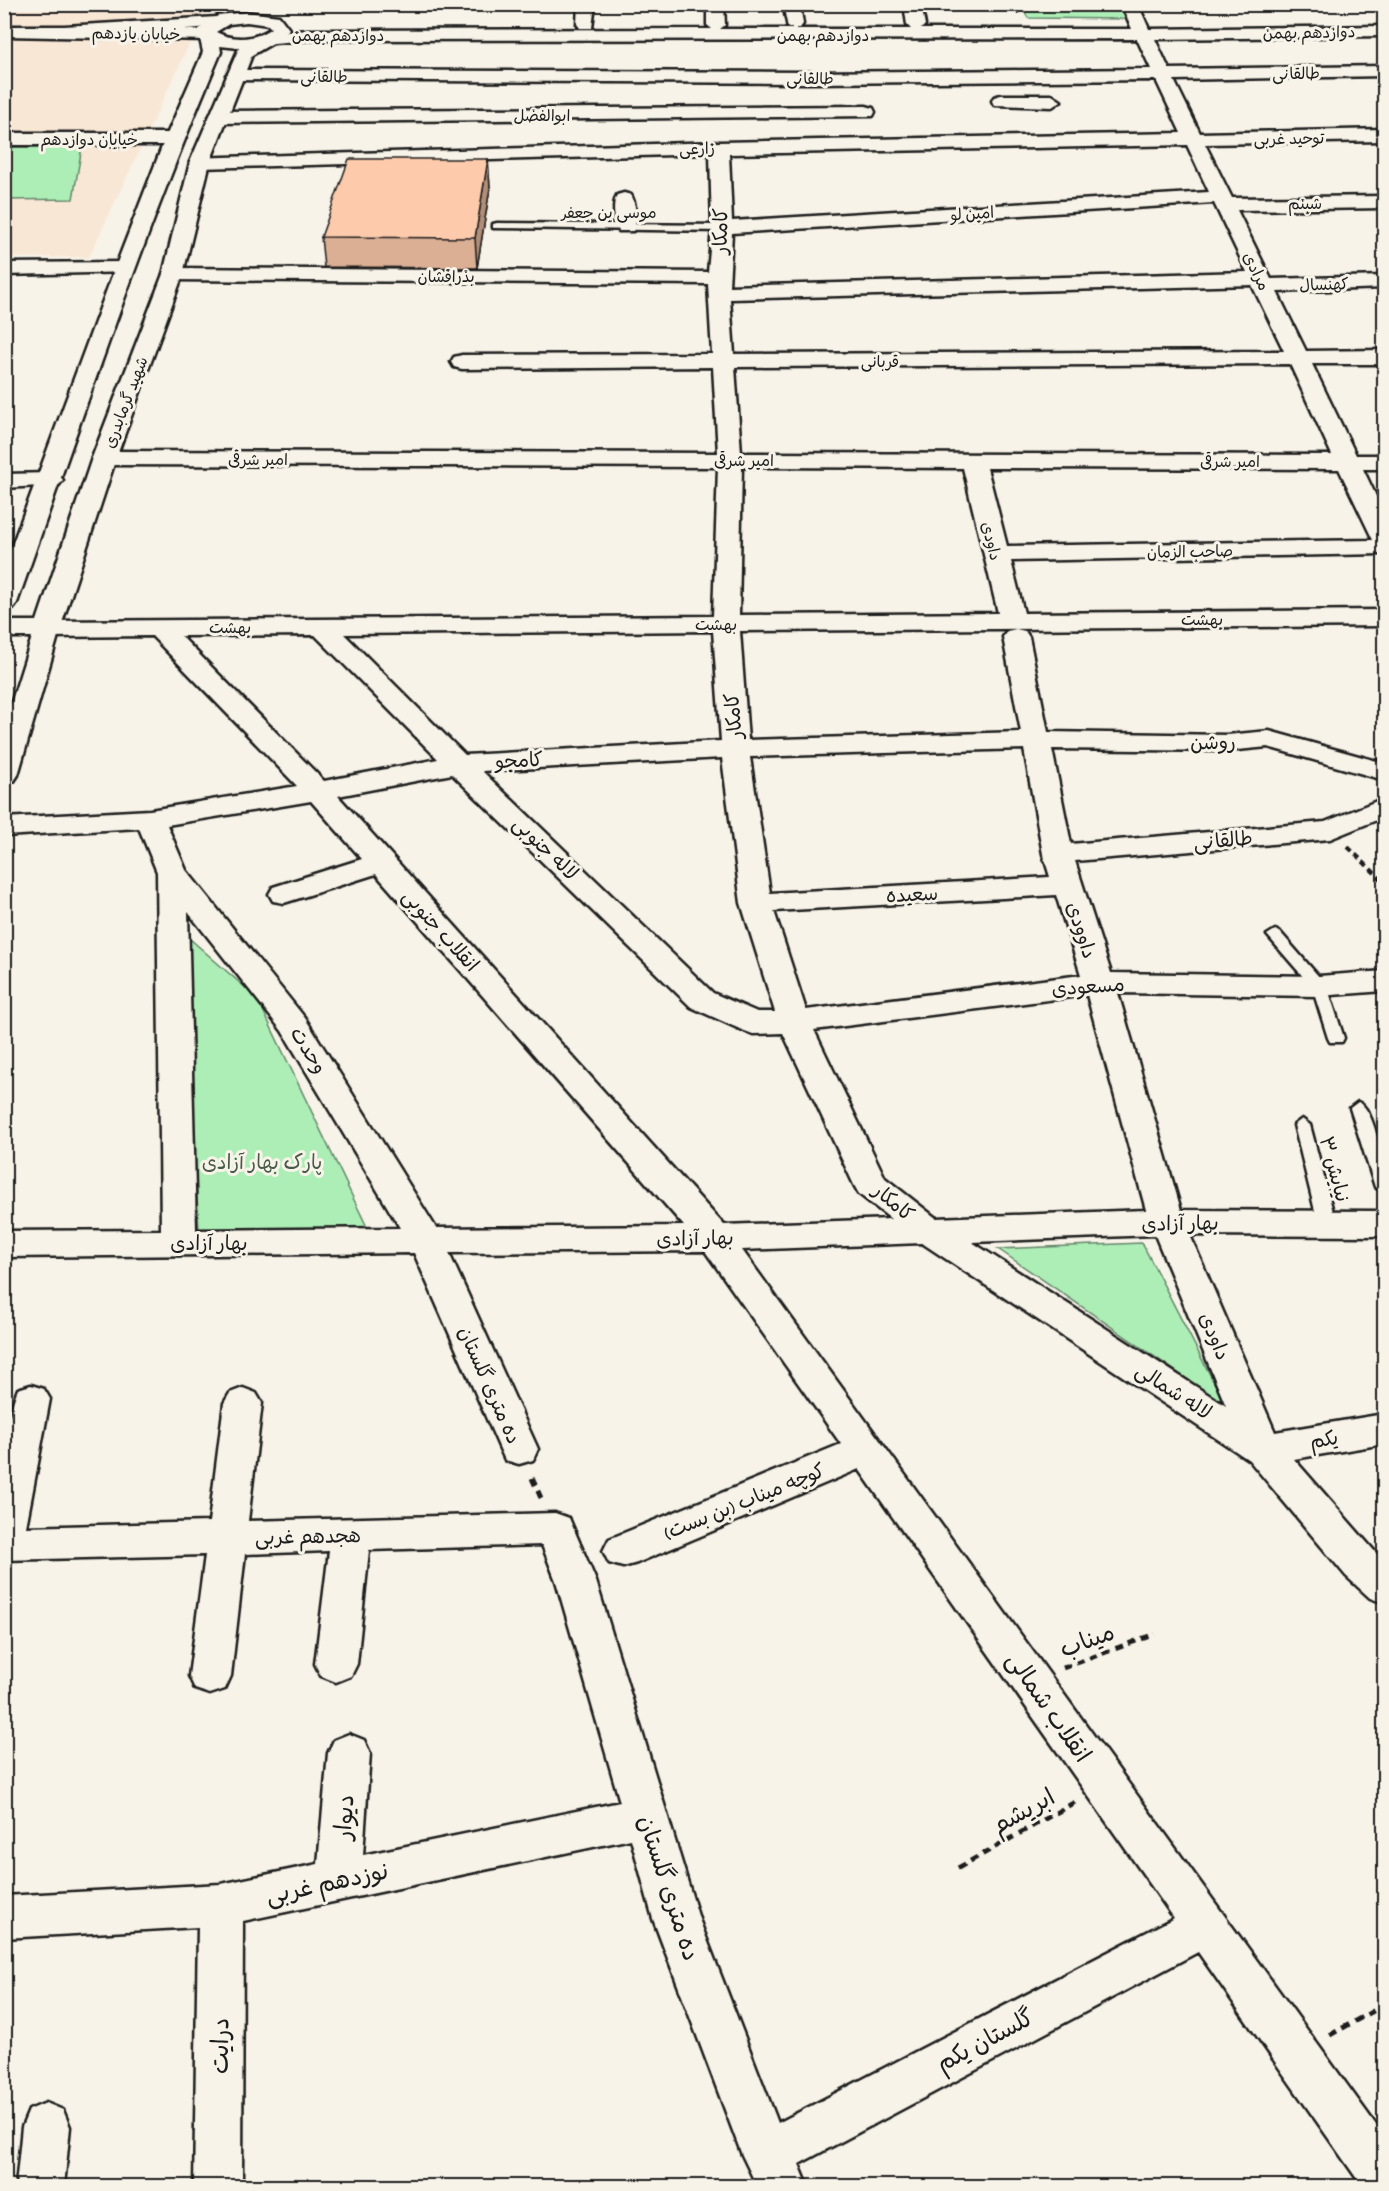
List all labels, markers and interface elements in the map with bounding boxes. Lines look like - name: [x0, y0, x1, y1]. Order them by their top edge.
- street label: دوازدهم بهمن: [1263, 22, 1356, 47]
- street label: خیابان یازدهم: [91, 23, 180, 48]
- street label: دوازدهم بهمن: [292, 26, 384, 49]
- street label: دوازدهم بهمن: [777, 26, 869, 49]
- street label: طالقانی: [1272, 64, 1320, 87]
- street label: طالقانی: [300, 67, 348, 90]
- street label: طالقانی: [786, 69, 834, 92]
- street label: ابوالفضل: [514, 106, 570, 129]
- street label: توحید غربی: [1254, 128, 1325, 153]
- street label: خیابان دوازدهم: [40, 130, 138, 153]
- street label: زارعی: [679, 138, 715, 163]
- street label: شبنم: [1288, 194, 1322, 217]
- street label: امین لو: [948, 202, 995, 229]
- street label: موسی بن جعفر: [560, 203, 657, 226]
- street label: کامکار: [709, 208, 737, 256]
- street label: مرادی: [1236, 249, 1274, 295]
- street label: بذرافشان: [417, 267, 475, 290]
- street label: کهنسال: [1299, 274, 1349, 299]
- street label: قربانی: [861, 352, 899, 375]
- street label: شهید گرمابدری: [99, 354, 155, 452]
- street label: امیر شرقی: [228, 449, 288, 473]
- street label: امیر شرقی: [714, 450, 774, 474]
- street label: امیر شرقی: [1200, 451, 1260, 475]
- street label: داودی: [974, 520, 1005, 563]
- street label: صاحب الزمان: [1147, 541, 1233, 566]
- street label: بهشت: [1181, 610, 1223, 633]
- street label: بهشت: [695, 615, 737, 638]
- street label: بهشت: [209, 618, 251, 641]
- street label: کامکار: [720, 692, 752, 742]
- street label: روشن: [1190, 731, 1236, 759]
- street label: کامجو: [493, 748, 544, 778]
- street label: لاله جنوبی: [505, 812, 583, 889]
- street label: طالقانی: [1192, 826, 1254, 860]
- street label: سعیده: [885, 882, 939, 912]
- street label: انقلاب جنوبی: [394, 884, 484, 980]
- street label: داوودی: [1057, 899, 1101, 963]
- street label: مسعودی: [1051, 972, 1126, 1006]
- street label: وحدت: [281, 1023, 332, 1081]
- street label: نیایش ۳: [1310, 1134, 1354, 1206]
- park label: پارک بهار آزادی: [202, 1151, 322, 1179]
- street label: کامکار: [864, 1177, 919, 1230]
- street label: بهار آزادی: [1141, 1211, 1219, 1241]
- street label: بهار آزادی: [656, 1226, 734, 1256]
- street label: بهار آزادی: [170, 1232, 248, 1260]
- street label: داودی: [1190, 1309, 1235, 1365]
- street label: ده متری گلستان: [449, 1323, 526, 1449]
- street label: لاله شمالی: [1129, 1358, 1216, 1429]
- street label: یکم: [1308, 1426, 1341, 1458]
- street label: کوچه میناب (بن بست): [660, 1459, 830, 1549]
- street label: هجدهم غربی: [255, 1524, 361, 1554]
- street label: میناب: [1056, 1617, 1120, 1668]
- street label: انقلاب شمالی: [996, 1646, 1097, 1771]
- street label: ابریشم: [986, 1782, 1062, 1845]
- street label: دیوار: [328, 1794, 366, 1843]
- street label: ده متری گلستان: [627, 1812, 706, 1966]
- street label: نوزدهم غربی: [263, 1856, 392, 1916]
- street label: گلستان یکم: [931, 2003, 1041, 2083]
- street label: درایت: [206, 2018, 240, 2075]

